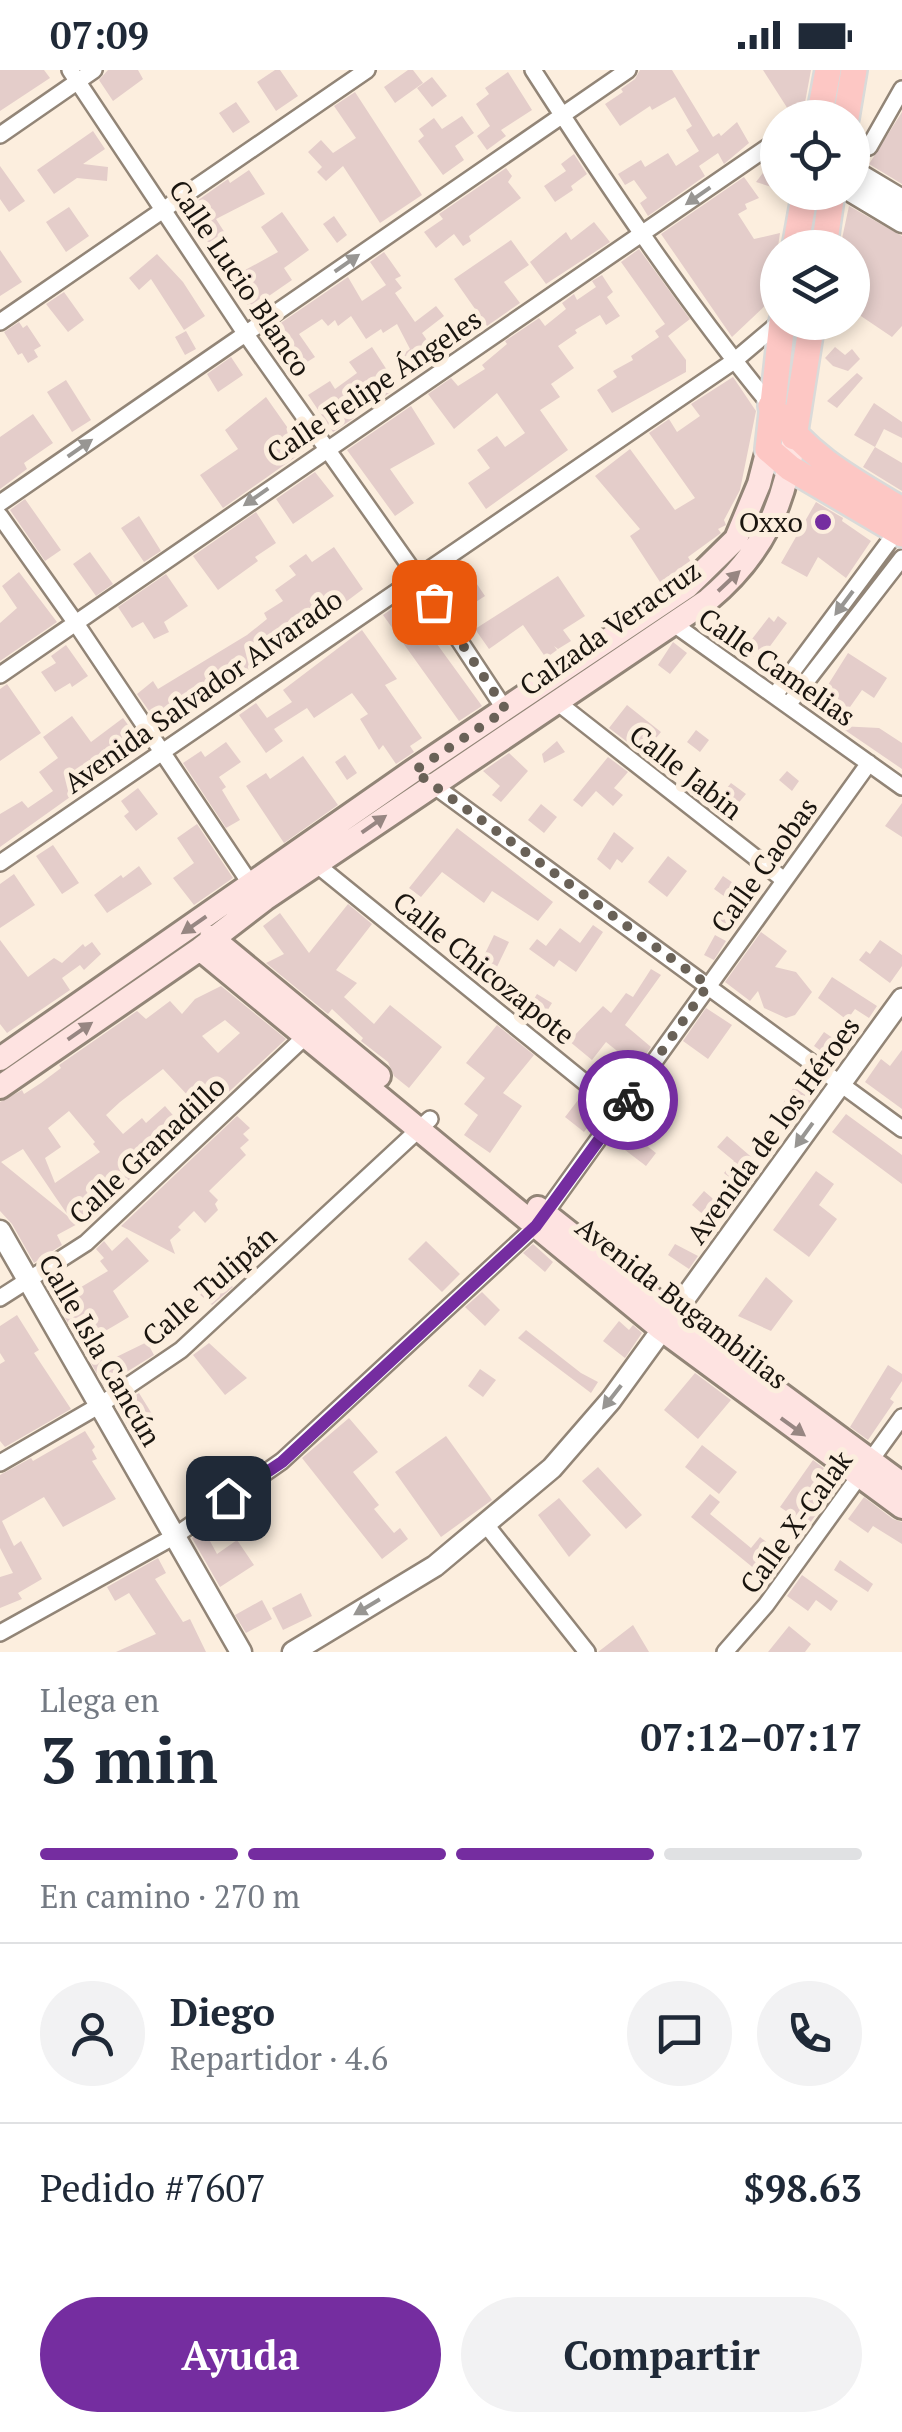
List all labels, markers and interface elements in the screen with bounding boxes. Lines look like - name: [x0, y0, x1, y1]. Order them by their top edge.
- text: 07:09: [50, 10, 149, 60]
- map controls: [760, 100, 870, 340]
- button: locate: [760, 100, 870, 210]
- street label: Calle Lucio Blanco: [161, 172, 320, 383]
- one-way arrow: [684, 186, 711, 205]
- button: layers: [760, 230, 870, 340]
- one-way arrow: [334, 254, 361, 273]
- street label: Calle Felipe Ángeles: [259, 300, 488, 471]
- one-way arrow: [67, 439, 93, 458]
- one-way arrow: [242, 487, 269, 506]
- place label: Oxxo: [739, 503, 803, 540]
- marker: Oxxo: [812, 511, 834, 533]
- street label: Calzada Veracruz: [512, 551, 708, 704]
- pin: [392, 560, 477, 645]
- one-way arrow: [717, 570, 741, 593]
- icon: bag: [407, 575, 462, 630]
- street label: Avenida Salvador Alvarado: [56, 580, 349, 801]
- one-way arrow: [835, 590, 855, 616]
- street label: Calle Camelias: [692, 599, 863, 734]
- street label: Calle Jabin: [622, 716, 751, 828]
- street label: Calle Caobas: [702, 789, 825, 940]
- one-way arrow: [361, 815, 388, 834]
- street label: Calle Chicozapote: [386, 883, 583, 1052]
- one-way arrow: [181, 915, 207, 934]
- street label: Avenida de los Héroes: [678, 1009, 868, 1251]
- one-way arrow: [67, 1022, 94, 1041]
- courier: [578, 1050, 678, 1150]
- street label: Calle Granadillo: [60, 1068, 233, 1232]
- icon: bike: [601, 1073, 656, 1128]
- one-way arrow: [795, 1122, 814, 1148]
- street label: Avenida Bugambilias: [569, 1208, 796, 1397]
- street label: Calle Tulipán: [134, 1217, 284, 1354]
- street label: Calle Isla Cancún: [30, 1247, 171, 1453]
- one-way arrow: [603, 1384, 623, 1410]
- one-way arrow: [780, 1416, 806, 1436]
- street label: Calle X-Calak: [731, 1442, 860, 1601]
- pin: [186, 1456, 271, 1541]
- icon: home: [201, 1471, 256, 1526]
- one-way arrow: [353, 1598, 381, 1615]
- text: Llega en: [40, 1679, 159, 1721]
- text: 07:12–07:17: [640, 1712, 862, 1762]
- text: 3 min: [40, 1715, 218, 1802]
- text: En camino · 270 m: [40, 1875, 300, 1917]
- button: person: [40, 1981, 145, 2086]
- button: chat: [627, 1981, 732, 2086]
- button: phone: [757, 1981, 862, 2086]
- text: Diego: [170, 1987, 275, 2037]
- text: Repartidor · 4.6: [170, 2037, 388, 2079]
- text: Pedido #7607: [40, 2163, 266, 2213]
- text: $98.63: [743, 2163, 862, 2213]
- button: Ayuda: [40, 2297, 441, 2412]
- button: Compartir: [461, 2297, 862, 2412]

